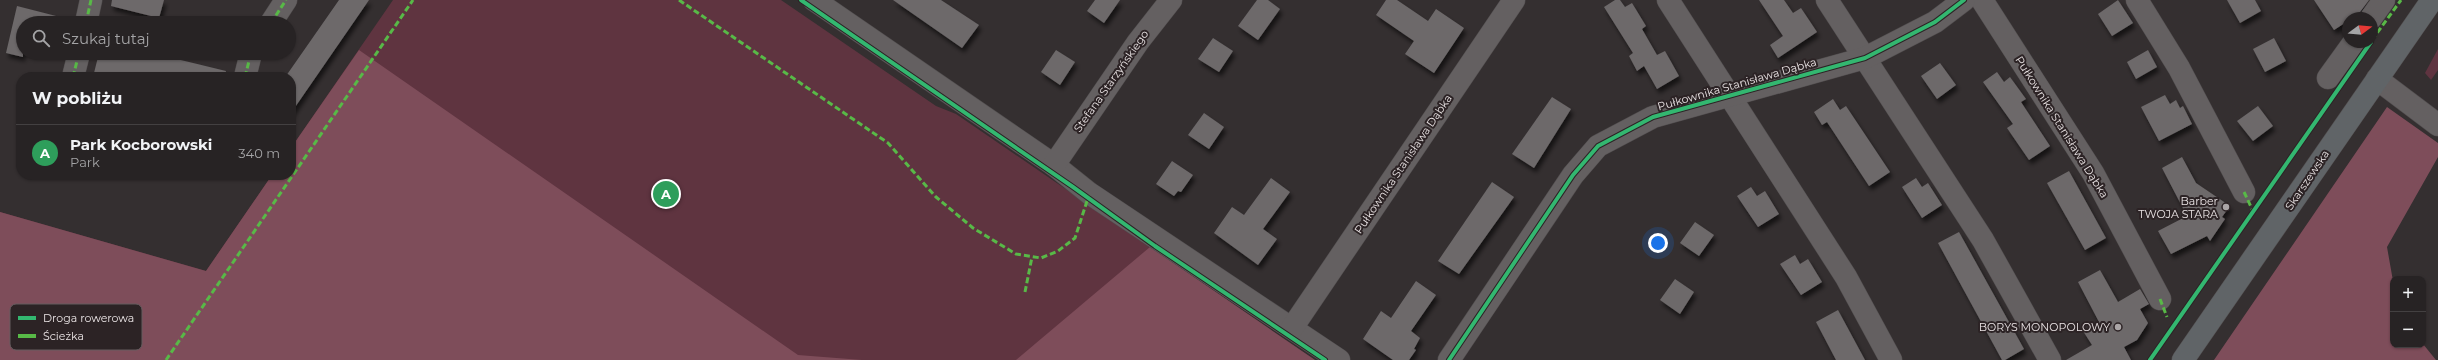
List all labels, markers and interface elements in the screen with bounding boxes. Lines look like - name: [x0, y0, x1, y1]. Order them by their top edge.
- north arrow: [2342, 12, 2378, 48]
- search box: [16, 16, 296, 60]
- icon: search: [30, 27, 52, 49]
- street label: Stefana Starzyńskiego: [1070, 27, 1152, 135]
- text: Szukaj tutaj: [62, 29, 150, 48]
- street label: Pułkownika Stanisława Dąbka: [2012, 53, 2112, 201]
- street label: Pułkownika Stanisława Dąbka: [1656, 55, 1818, 113]
- text: W pobliżu: [32, 88, 122, 108]
- street label: Pułkownika Stanisława Dąbka: [1351, 92, 1455, 236]
- text: Park Kocborowski: [70, 135, 212, 154]
- text: A: [40, 145, 50, 161]
- text: 340 m: [238, 145, 280, 161]
- street label: Skarszewska: [2282, 147, 2332, 213]
- text: Park: [70, 154, 100, 170]
- pin: A: [653, 179, 679, 209]
- place label: Barber TWOJA STARA: [2138, 194, 2218, 221]
- marker: Barber TWOJA STARA: [2221, 202, 2231, 212]
- your location: [1648, 233, 1668, 253]
- map controls: [2390, 276, 2426, 348]
- button: +: [2390, 276, 2426, 312]
- legend: [10, 304, 142, 350]
- text: Droga rowerowa: [43, 311, 134, 325]
- button: −: [2390, 312, 2426, 348]
- place label: BORYS MONOPOLOWY: [1979, 320, 2110, 334]
- marker: BORYS MONOPOLOWY: [2113, 322, 2123, 332]
- text: Ścieżka: [43, 329, 84, 343]

